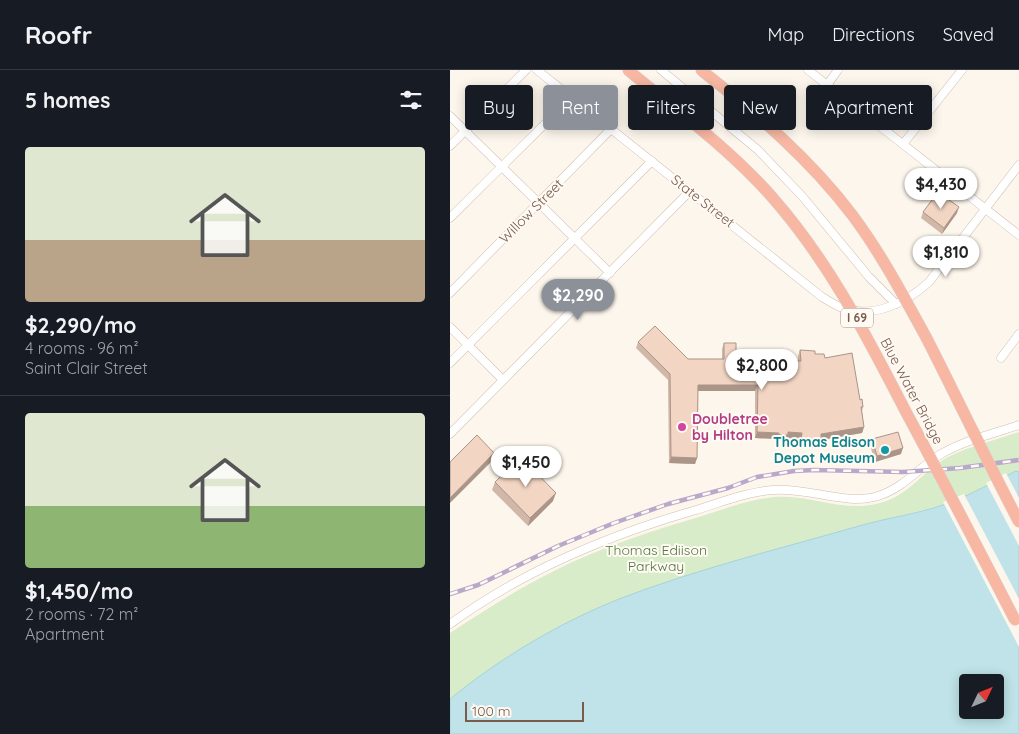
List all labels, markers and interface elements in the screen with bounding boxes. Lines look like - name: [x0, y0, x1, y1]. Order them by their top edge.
- text: Roofr: [25, 20, 92, 50]
- text: Map: [767, 23, 804, 46]
- text: Directions: [832, 23, 915, 46]
- text: Saved: [943, 23, 994, 46]
- chip: Buy: [465, 85, 533, 130]
- chip: Rent: [543, 85, 618, 130]
- chip: Filters: [628, 85, 714, 130]
- chip: New: [724, 85, 796, 130]
- chip: Apartment: [806, 85, 932, 130]
- icon: filters: [397, 86, 425, 114]
- text: 5 homes: [25, 87, 110, 113]
- pin: $4,430: [900, 168, 982, 210]
- street label: State Street: [668, 171, 739, 232]
- text: $4,430: [915, 174, 967, 194]
- street label: Willow Street: [495, 175, 567, 247]
- icon: home: [180, 180, 270, 270]
- pin: $1,810: [905, 236, 987, 278]
- text: $1,810: [924, 242, 969, 262]
- pin: $2,290: [537, 278, 619, 321]
- text: $2,290: [552, 285, 604, 305]
- road number: I 69: [841, 308, 873, 328]
- text: $2,290/mo: [25, 312, 136, 338]
- street label: Blue Water Bridge: [876, 335, 948, 447]
- text: 4 rooms · 96 m²: [25, 338, 138, 358]
- pin: $2,800: [721, 348, 803, 391]
- text: $2,800: [736, 355, 788, 375]
- text: Saint Clair Street: [25, 358, 148, 378]
- place label: Doubletree by Hilton: [692, 410, 768, 444]
- marker: Doubletree by Hilton: [676, 421, 688, 433]
- place label: Thomas Edison Depot Museum: [773, 433, 875, 467]
- marker: Thomas Edison Depot Museum: [879, 444, 891, 456]
- icon: home: [180, 445, 270, 535]
- pin: $1,450: [485, 446, 567, 488]
- text: $1,450: [502, 452, 550, 472]
- park label: Thomas Ediison Parkway: [605, 541, 707, 575]
- text: $1,450/mo: [25, 578, 133, 604]
- text: 2 rooms · 72 m²: [25, 604, 138, 624]
- text: Apartment: [25, 624, 105, 644]
- north arrow: [959, 674, 1004, 719]
- map controls: [959, 674, 1004, 719]
- scale bar: [465, 699, 584, 722]
- text: 100 m: [472, 702, 510, 720]

